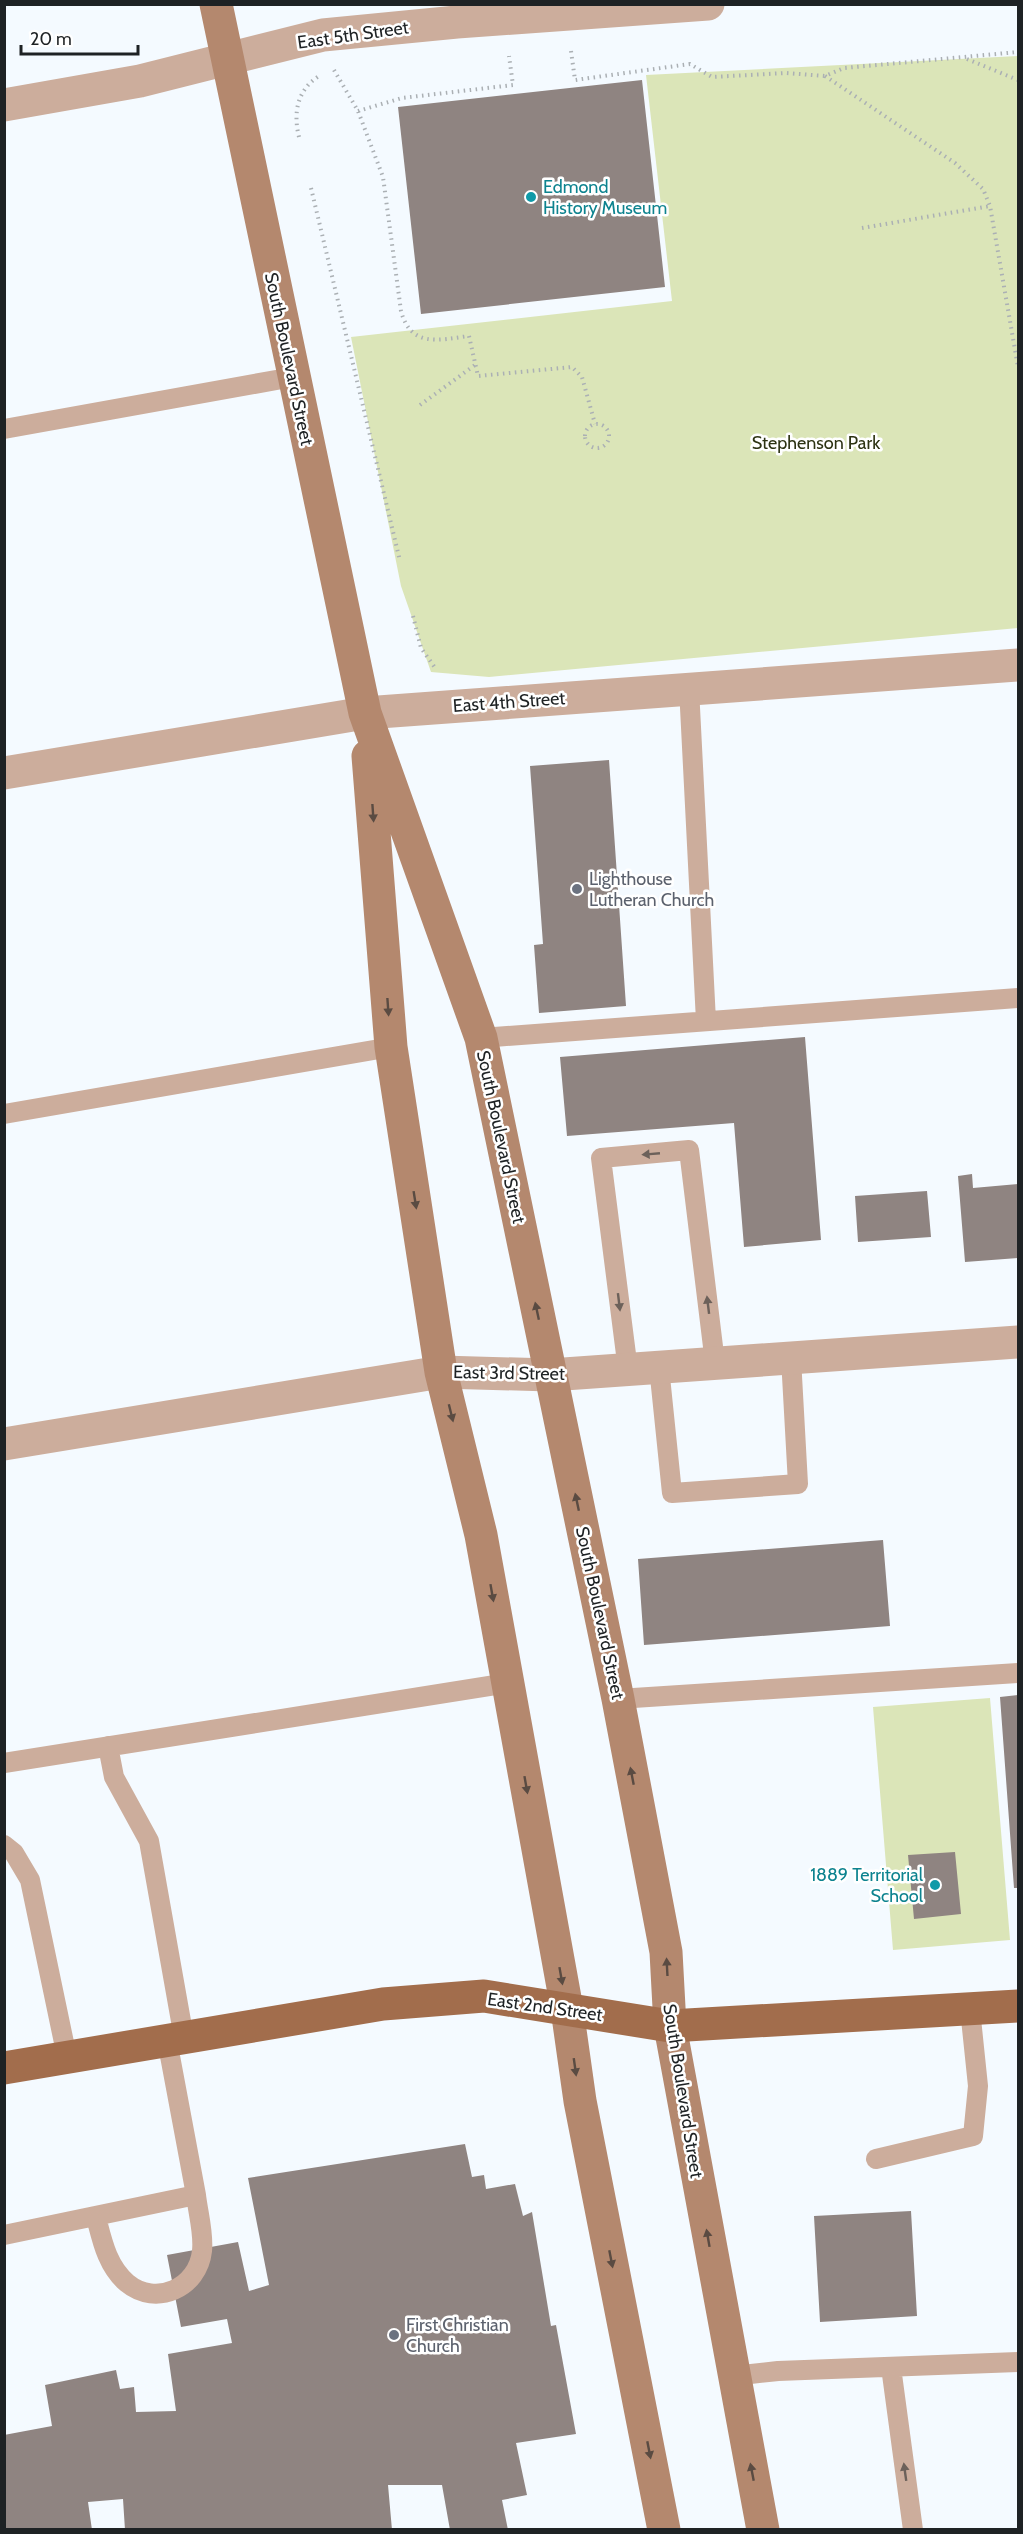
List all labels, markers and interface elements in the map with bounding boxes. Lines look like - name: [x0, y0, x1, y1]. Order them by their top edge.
- street label: East 5th Street: [296, 16, 410, 54]
- scale bar: [21, 18, 138, 56]
- text: 20 m: [30, 28, 72, 50]
- place label: Edmond History Museum: [543, 176, 667, 219]
- marker: Edmond History Museum: [524, 190, 538, 204]
- street label: South Boulevard Street: [260, 271, 318, 447]
- park label: Stephenson Park: [752, 432, 881, 454]
- street label: East 4th Street: [452, 687, 566, 717]
- one-way arrow: [368, 804, 378, 823]
- place label: Lighthouse Lutheran Church: [589, 868, 714, 911]
- marker: Lighthouse Lutheran Church: [570, 882, 584, 896]
- one-way arrow: [383, 998, 393, 1017]
- street label: South Boulevard Street: [472, 1049, 530, 1225]
- one-way arrow: [641, 1149, 660, 1158]
- one-way arrow: [410, 1191, 419, 1210]
- one-way arrow: [615, 1292, 624, 1311]
- one-way arrow: [703, 1296, 713, 1315]
- one-way arrow: [532, 1302, 541, 1321]
- street label: East 3rd Street: [453, 1361, 565, 1385]
- one-way arrow: [447, 1404, 457, 1422]
- one-way arrow: [572, 1493, 581, 1512]
- street label: South Boulevard Street: [571, 1525, 629, 1701]
- one-way arrow: [487, 1583, 496, 1602]
- one-way arrow: [628, 1766, 637, 1785]
- one-way arrow: [522, 1775, 531, 1794]
- place label: 1889 Territorial School: [810, 1864, 924, 1907]
- marker: 1889 Territorial School: [928, 1878, 942, 1892]
- one-way arrow: [662, 1958, 671, 1977]
- one-way arrow: [557, 1967, 566, 1986]
- street label: East 2nd Street: [486, 1988, 604, 2026]
- street label: South Boulevard Street: [658, 2002, 708, 2180]
- one-way arrow: [571, 2058, 580, 2077]
- one-way arrow: [703, 2228, 712, 2247]
- one-way arrow: [607, 2249, 616, 2268]
- place label: First Christian Church: [406, 2314, 509, 2357]
- marker: First Christian Church: [387, 2328, 401, 2342]
- one-way arrow: [645, 2441, 654, 2460]
- one-way arrow: [747, 2462, 756, 2481]
- one-way arrow: [900, 2462, 909, 2481]

